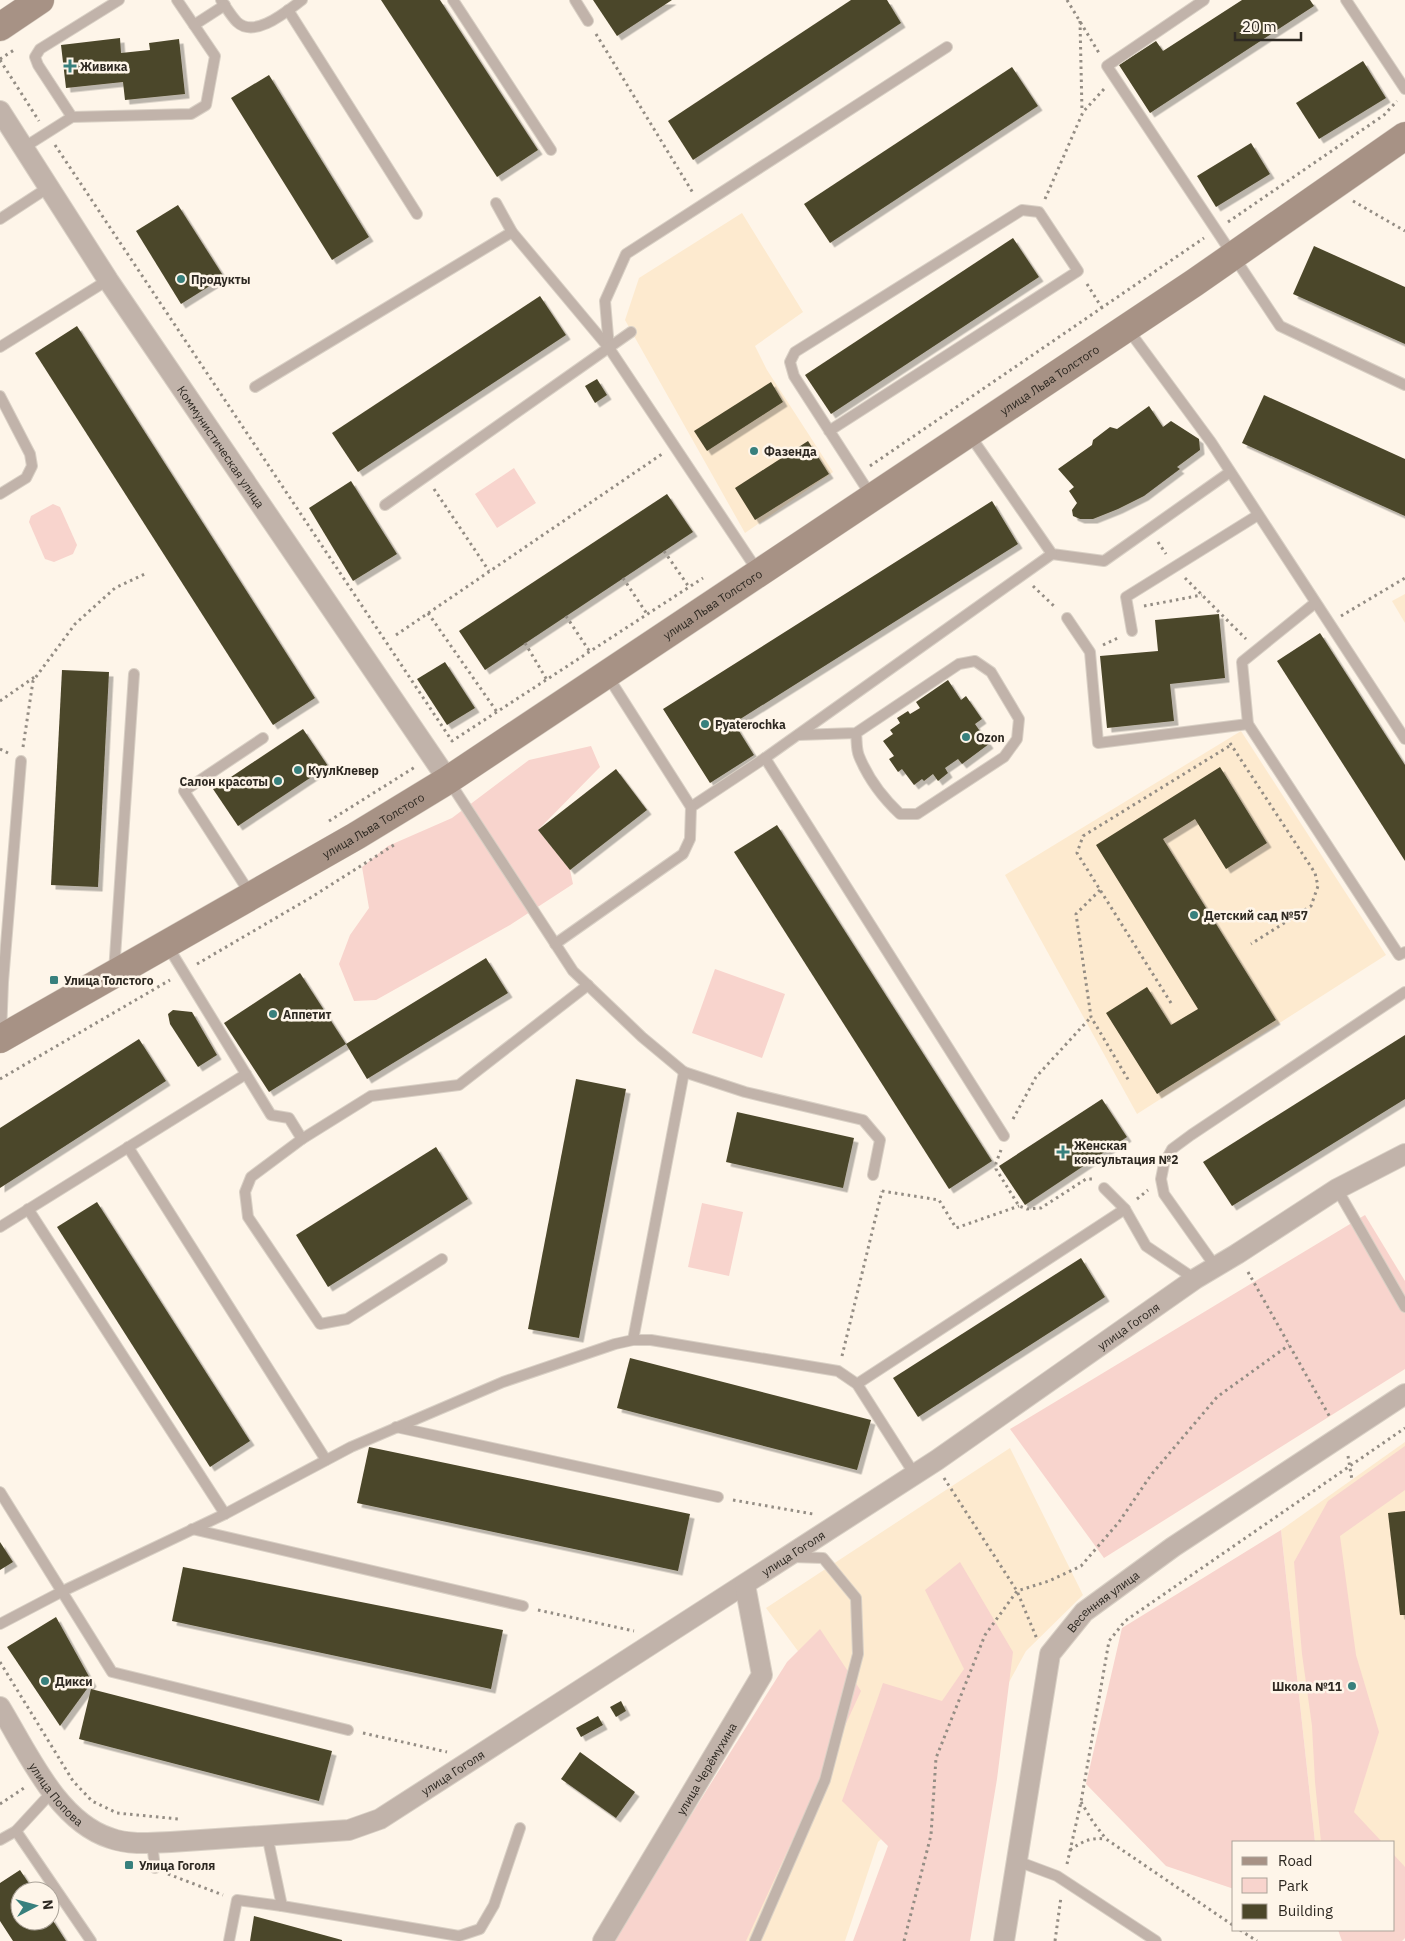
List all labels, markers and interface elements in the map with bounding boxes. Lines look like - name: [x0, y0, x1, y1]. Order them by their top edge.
- scale bar: [1235, 10, 1301, 42]
- text: 20 m: [1242, 17, 1277, 36]
- place label: Живика: [80, 59, 128, 74]
- marker: Живика: [64, 60, 76, 72]
- place label: Продукты: [191, 272, 250, 287]
- marker: Продукты: [175, 273, 187, 285]
- street label: улица Льва Толстого: [997, 341, 1102, 418]
- street label: Коммунистическая улица: [174, 383, 268, 511]
- place label: Фазенда: [764, 444, 817, 459]
- marker: Фазенда: [748, 445, 760, 457]
- street label: улица Льва Толстого: [660, 565, 765, 642]
- place label: Pyaterochka: [715, 717, 786, 732]
- marker: Pyaterochka: [699, 718, 711, 730]
- place label: Ozon: [976, 730, 1005, 745]
- marker: Ozon: [960, 731, 972, 743]
- place label: КуулКлевер: [308, 763, 379, 778]
- marker: КуулКлевер: [292, 764, 304, 776]
- place label: Салон красоты: [179, 774, 268, 789]
- marker: Салон красоты: [272, 775, 284, 787]
- street label: улица Льва Толстого: [319, 789, 427, 861]
- place label: Детский сад №57: [1204, 908, 1308, 923]
- marker: Детский сад №57: [1188, 909, 1200, 921]
- place label: Улица Толстого: [64, 973, 154, 988]
- marker: Улица Толстого: [48, 974, 60, 986]
- place label: Аппетит: [283, 1007, 331, 1022]
- marker: Аппетит: [267, 1008, 279, 1020]
- place label: Женская консультация №2: [1074, 1138, 1178, 1167]
- marker: Женская консультация №2: [1056, 1145, 1070, 1159]
- street label: улица Гоголя: [1094, 1299, 1162, 1353]
- street label: улица Гоголя: [758, 1527, 828, 1579]
- street label: Весенняя улица: [1063, 1566, 1142, 1635]
- place label: Дикси: [55, 1674, 93, 1689]
- marker: Дикси: [39, 1675, 51, 1687]
- place label: Школа №11: [1272, 1679, 1342, 1694]
- marker: Школа №11: [1346, 1680, 1358, 1692]
- street label: улица Черёмухина: [673, 1719, 740, 1817]
- street label: улица Гоголя: [418, 1746, 487, 1798]
- street label: улица Попова: [26, 1759, 87, 1829]
- legend: [1232, 1841, 1395, 1931]
- text: Road: [1278, 1851, 1313, 1870]
- place label: Улица Гоголя: [139, 1858, 215, 1873]
- marker: Улица Гоголя: [123, 1859, 135, 1871]
- text: Park: [1278, 1876, 1308, 1895]
- north arrow: [10, 1881, 60, 1931]
- text: N: [38, 1899, 57, 1911]
- text: Building: [1278, 1901, 1333, 1920]

